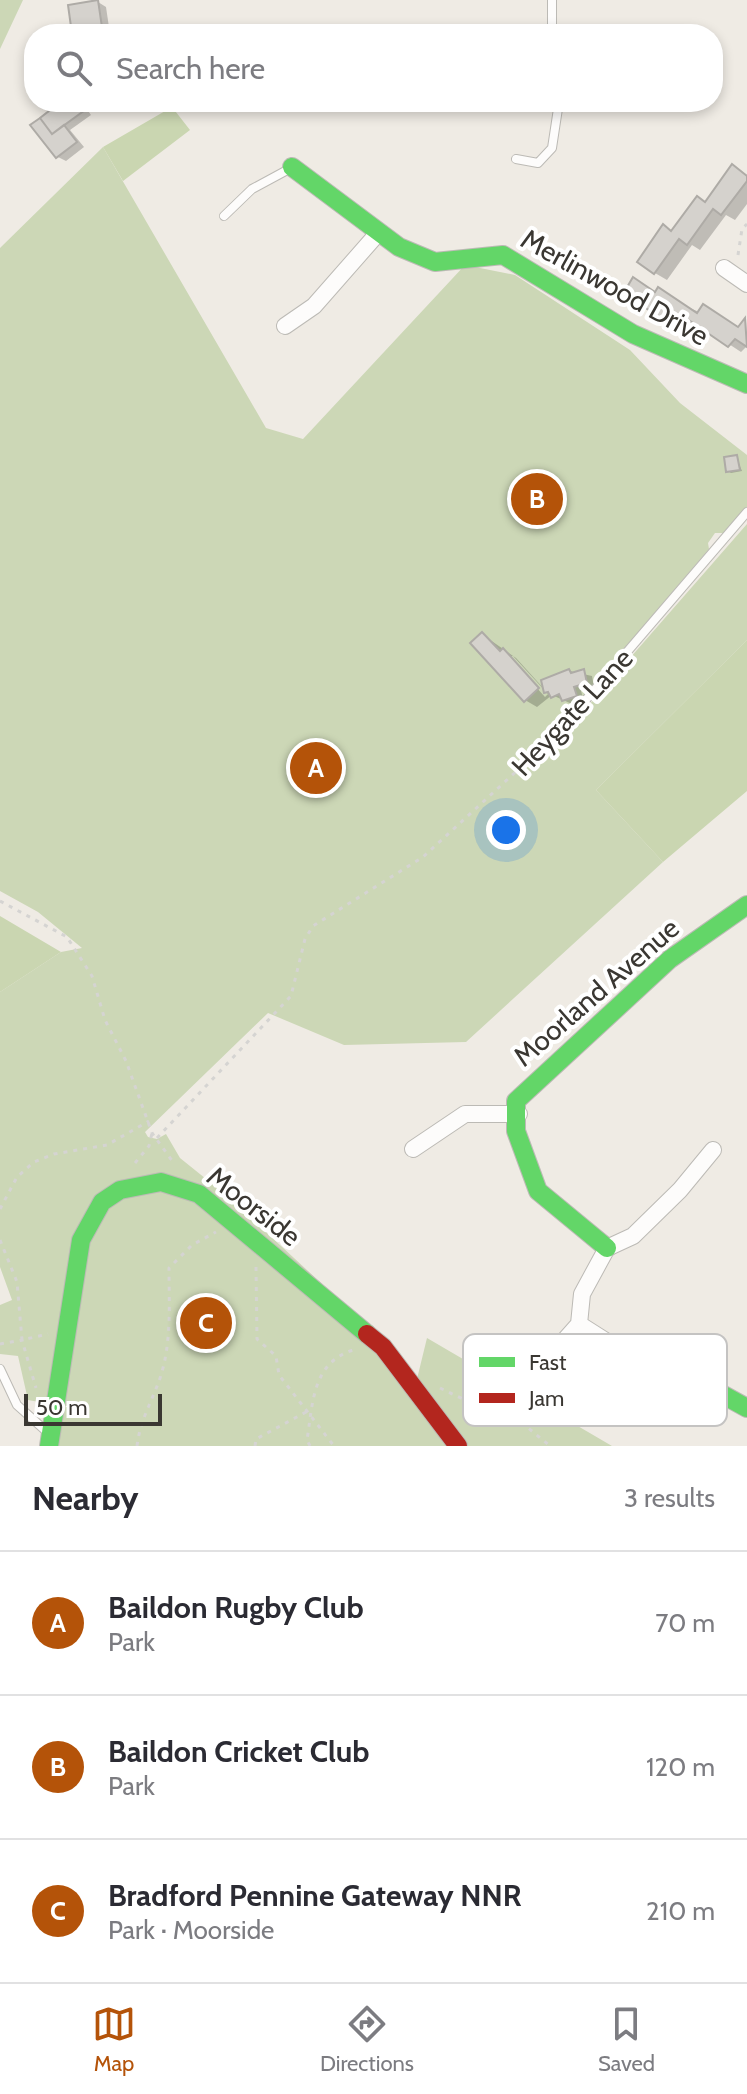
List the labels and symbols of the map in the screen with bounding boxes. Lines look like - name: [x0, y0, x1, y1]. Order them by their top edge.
- street label: Merlinwood Drive: [515, 221, 715, 353]
- pin: B: [511, 469, 563, 529]
- street label: Heygate Lane: [504, 641, 640, 783]
- pin: A: [290, 738, 342, 798]
- your location: [486, 810, 526, 850]
- street label: Moorland Avenue: [506, 911, 686, 1073]
- street label: Moorside: [200, 1159, 308, 1253]
- pin: C: [180, 1293, 232, 1353]
- legend: [463, 1334, 727, 1426]
- text: Fast: [529, 1349, 567, 1376]
- text: Jam: [528, 1385, 564, 1412]
- scale bar: [24, 1390, 162, 1426]

